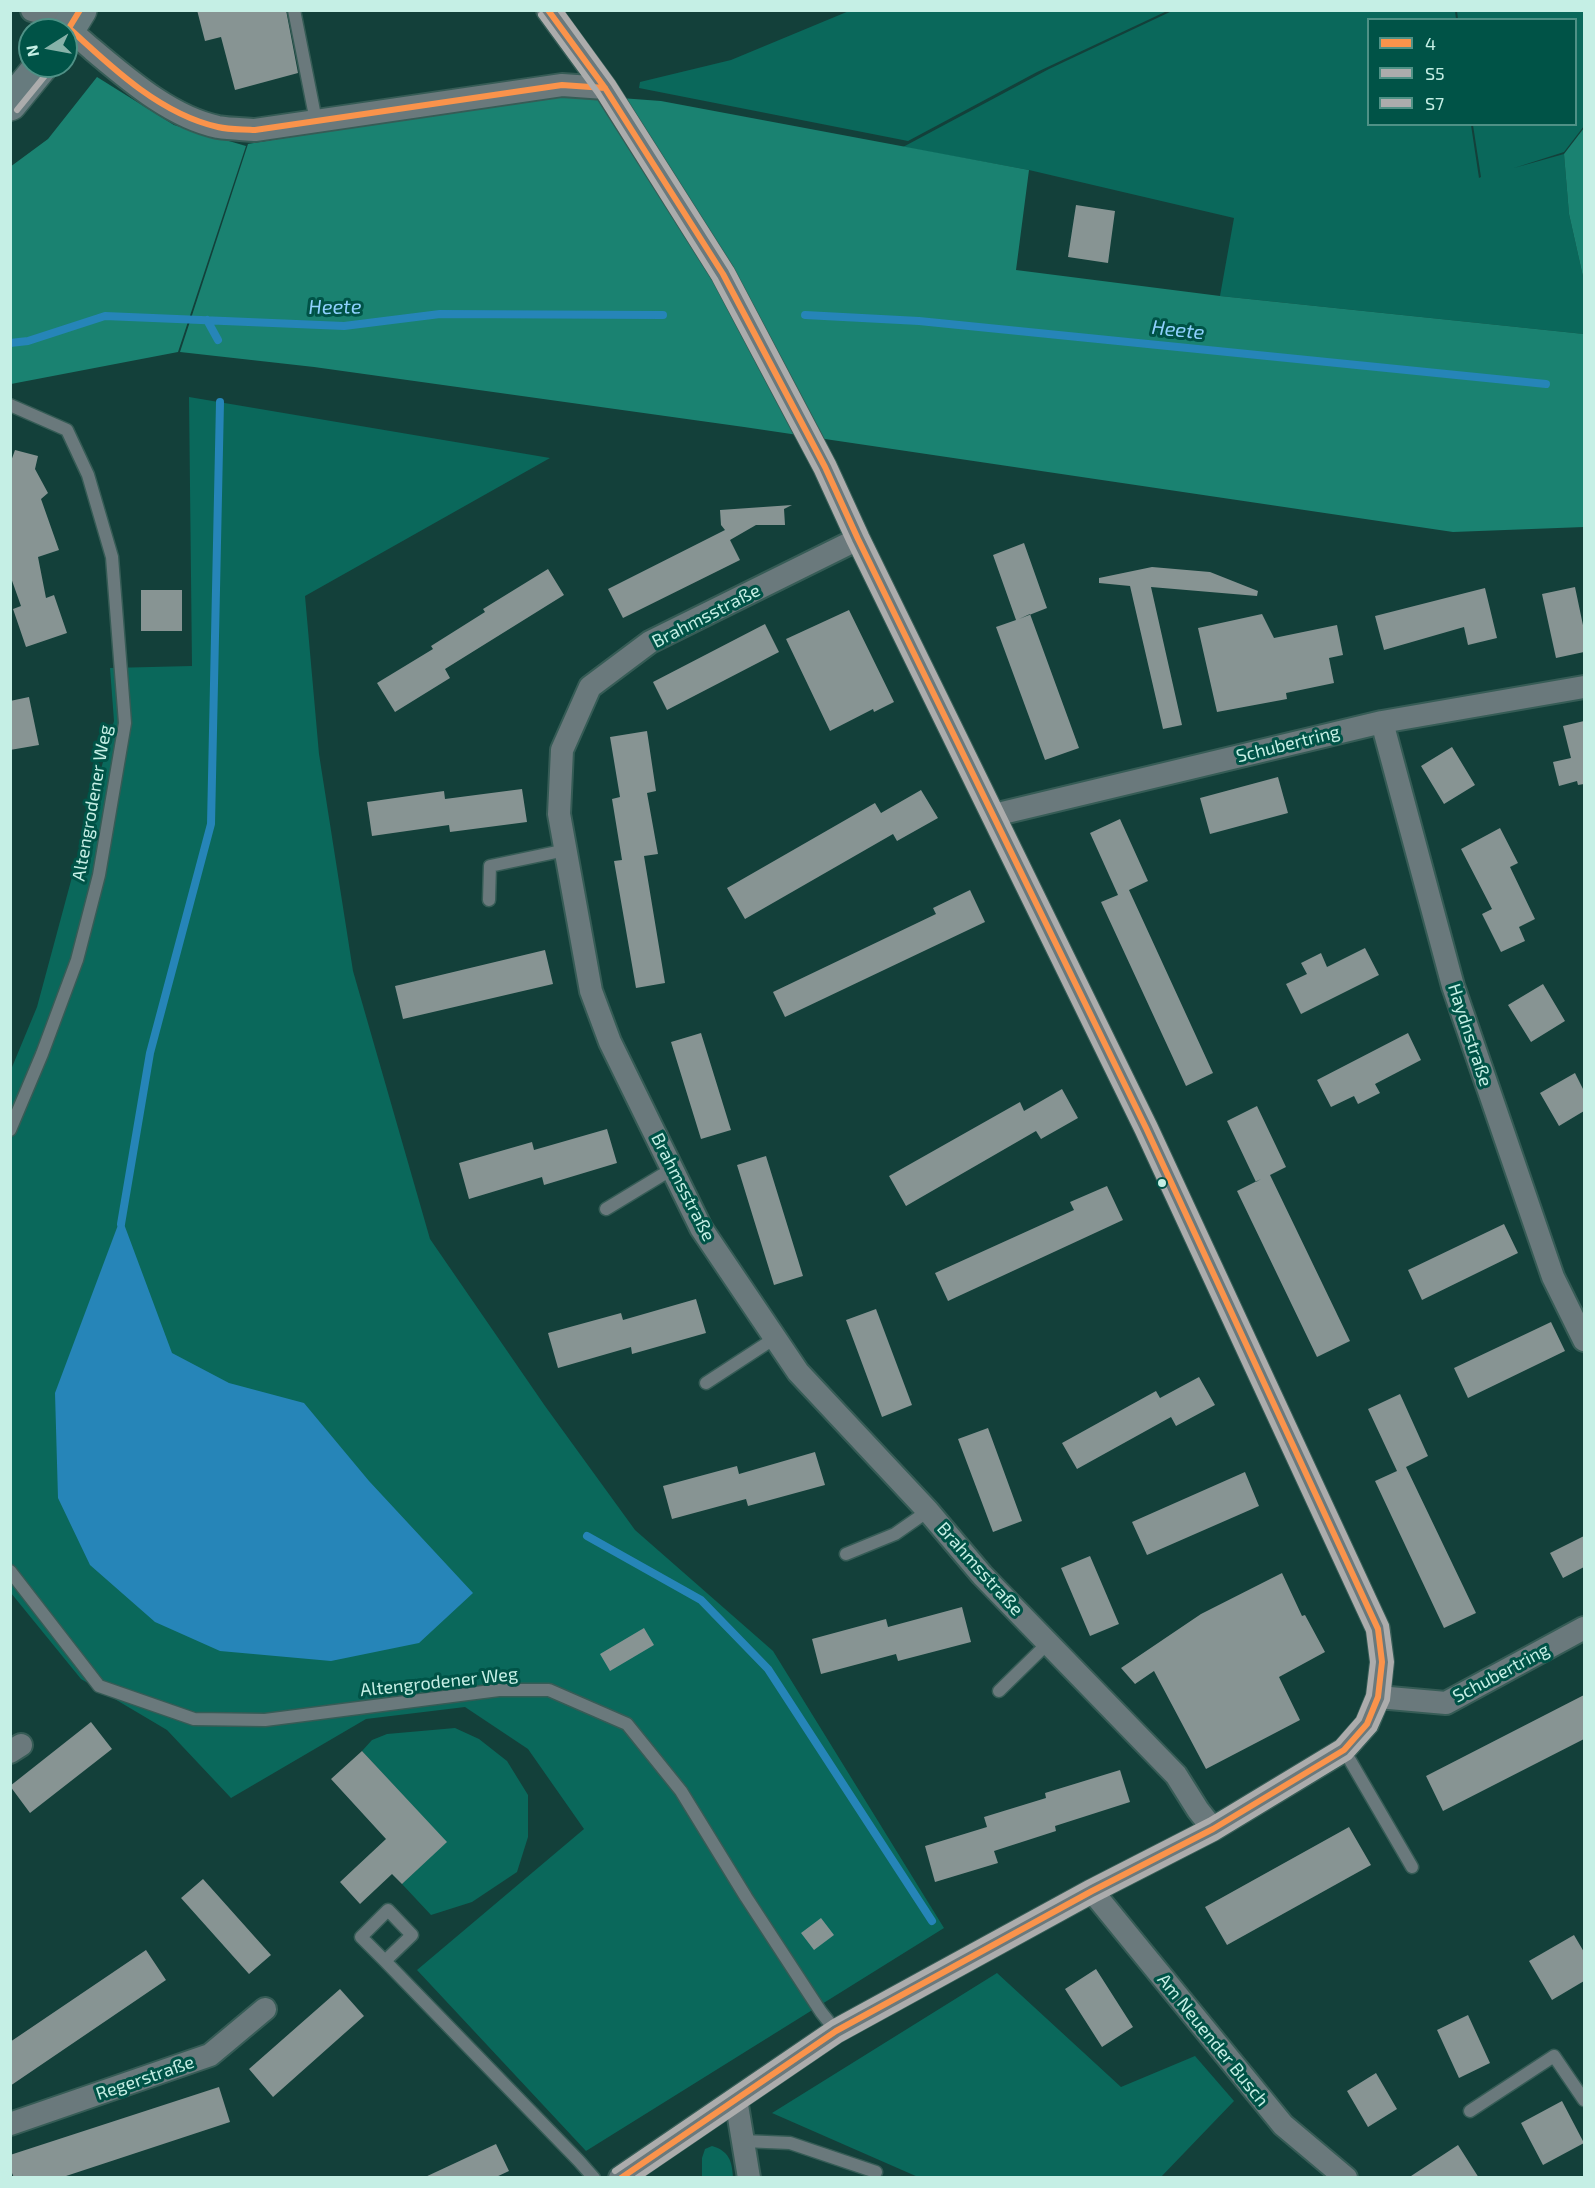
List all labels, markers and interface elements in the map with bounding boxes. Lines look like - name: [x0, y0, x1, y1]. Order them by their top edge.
- north arrow: [18, 18, 78, 78]
- legend: [1367, 18, 1577, 126]
- text: 4: [1425, 32, 1436, 54]
- text: N: [21, 44, 42, 59]
- text: S5: [1425, 62, 1445, 84]
- text: S7: [1425, 92, 1444, 114]
- water label: Heete: [308, 295, 362, 319]
- water label: Heete: [1150, 315, 1206, 345]
- street label: Brahmsstraße: [648, 579, 764, 653]
- street label: Schubertring: [1234, 721, 1342, 767]
- street label: Altengrodener Weg: [68, 723, 116, 883]
- street label: Haydnstraße: [1443, 981, 1497, 1089]
- street label: Brahmsstraße: [646, 1129, 720, 1245]
- unlabelled marker: [1156, 1177, 1168, 1189]
- street label: Brahmsstraße: [932, 1518, 1028, 1620]
- street label: Schubertring: [1449, 1639, 1553, 1707]
- street label: Altengrodener Weg: [359, 1663, 519, 1701]
- street label: Am Neuender Busch: [1153, 1969, 1273, 2111]
- street label: Regerstraße: [93, 2051, 197, 2105]

